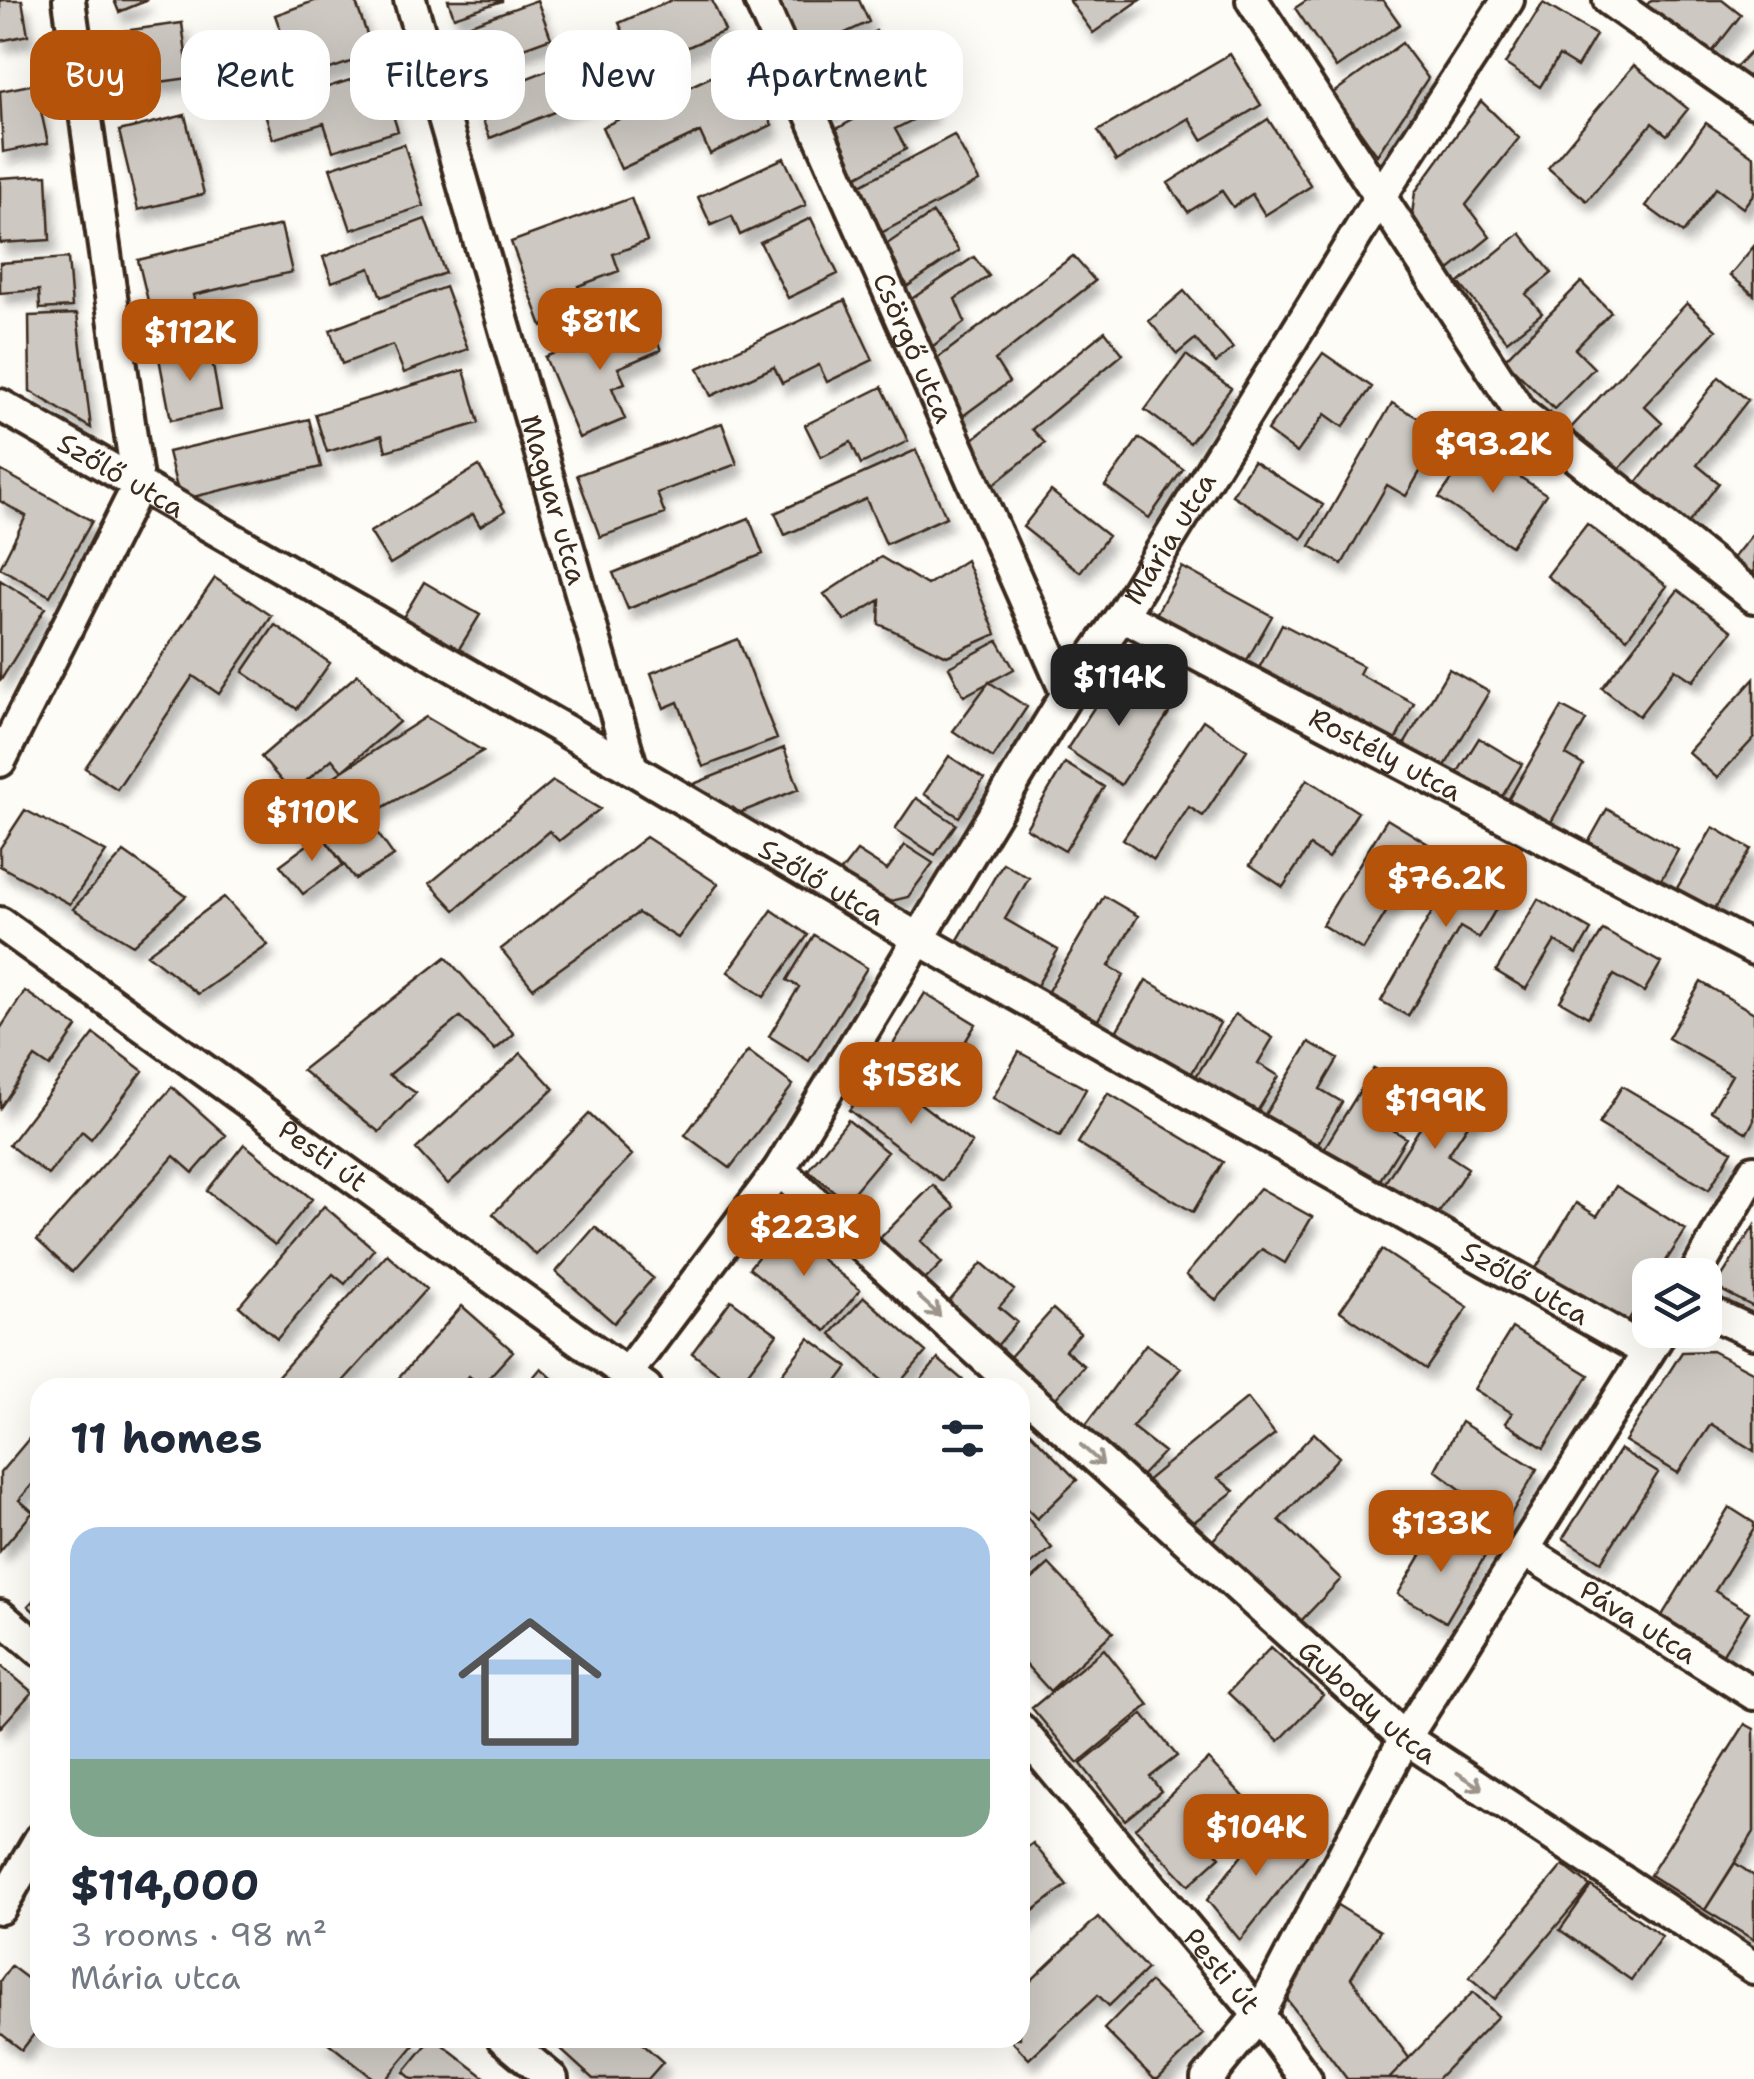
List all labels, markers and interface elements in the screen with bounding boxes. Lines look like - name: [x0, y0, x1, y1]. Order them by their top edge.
- chip: Buy: [30, 30, 161, 120]
- chip: Rent: [181, 30, 330, 120]
- chip: Filters: [350, 30, 525, 120]
- chip: New: [545, 30, 691, 120]
- chip: Apartment: [711, 30, 963, 120]
- street label: Csörgő utca: [864, 267, 964, 429]
- pin: $81K: [541, 288, 659, 373]
- pin: $112K: [120, 299, 260, 384]
- text: $81K: [560, 299, 640, 342]
- text: $112K: [144, 310, 236, 353]
- street label: Magyar utca: [512, 410, 597, 589]
- pin: $93.2K: [1412, 411, 1574, 496]
- text: $93.2K: [1434, 422, 1552, 465]
- street label: Szőlő utca: [51, 423, 192, 526]
- street label: Mária utca: [1114, 465, 1225, 612]
- pin: $114K: [1049, 644, 1189, 729]
- text: $114K: [1073, 655, 1165, 698]
- street label: Rostély utca: [1302, 698, 1468, 810]
- pin: $110K: [242, 779, 382, 864]
- text: $110K: [266, 790, 358, 833]
- street label: Szőlő utca: [752, 829, 892, 934]
- pin: $76.2K: [1365, 845, 1527, 930]
- text: $76.2K: [1387, 856, 1505, 899]
- pin: $158K: [841, 1042, 981, 1127]
- text: $158K: [861, 1053, 961, 1096]
- pin: $199K: [1365, 1067, 1505, 1152]
- text: $199K: [1384, 1078, 1486, 1121]
- street label: Pesti út: [271, 1110, 375, 1201]
- pin: $223K: [734, 1194, 874, 1279]
- text: $223K: [749, 1205, 859, 1248]
- street label: Szőlő utca: [1455, 1231, 1596, 1334]
- map controls: [1632, 1258, 1722, 1348]
- button: layers: [1632, 1258, 1722, 1348]
- one-way arrow: [916, 1295, 941, 1318]
- text: 11 homes: [70, 1410, 262, 1466]
- icon: filters: [935, 1411, 990, 1466]
- one-way arrow: [1079, 1443, 1104, 1466]
- pin: $133K: [1371, 1490, 1511, 1575]
- text: $133K: [1391, 1501, 1491, 1544]
- street label: Páva utca: [1573, 1571, 1704, 1673]
- icon: home: [440, 1592, 620, 1772]
- street label: Gubody utca: [1290, 1631, 1444, 1773]
- one-way arrow: [1455, 1770, 1483, 1791]
- pin: $104K: [1186, 1794, 1326, 1879]
- text: $104K: [1205, 1805, 1307, 1848]
- text: $114,000: [70, 1857, 259, 1913]
- text: 3 rooms · 98 m²: [70, 1913, 327, 1956]
- street label: Pesti út: [1175, 1920, 1269, 2022]
- text: Mária utca: [70, 1956, 240, 1999]

